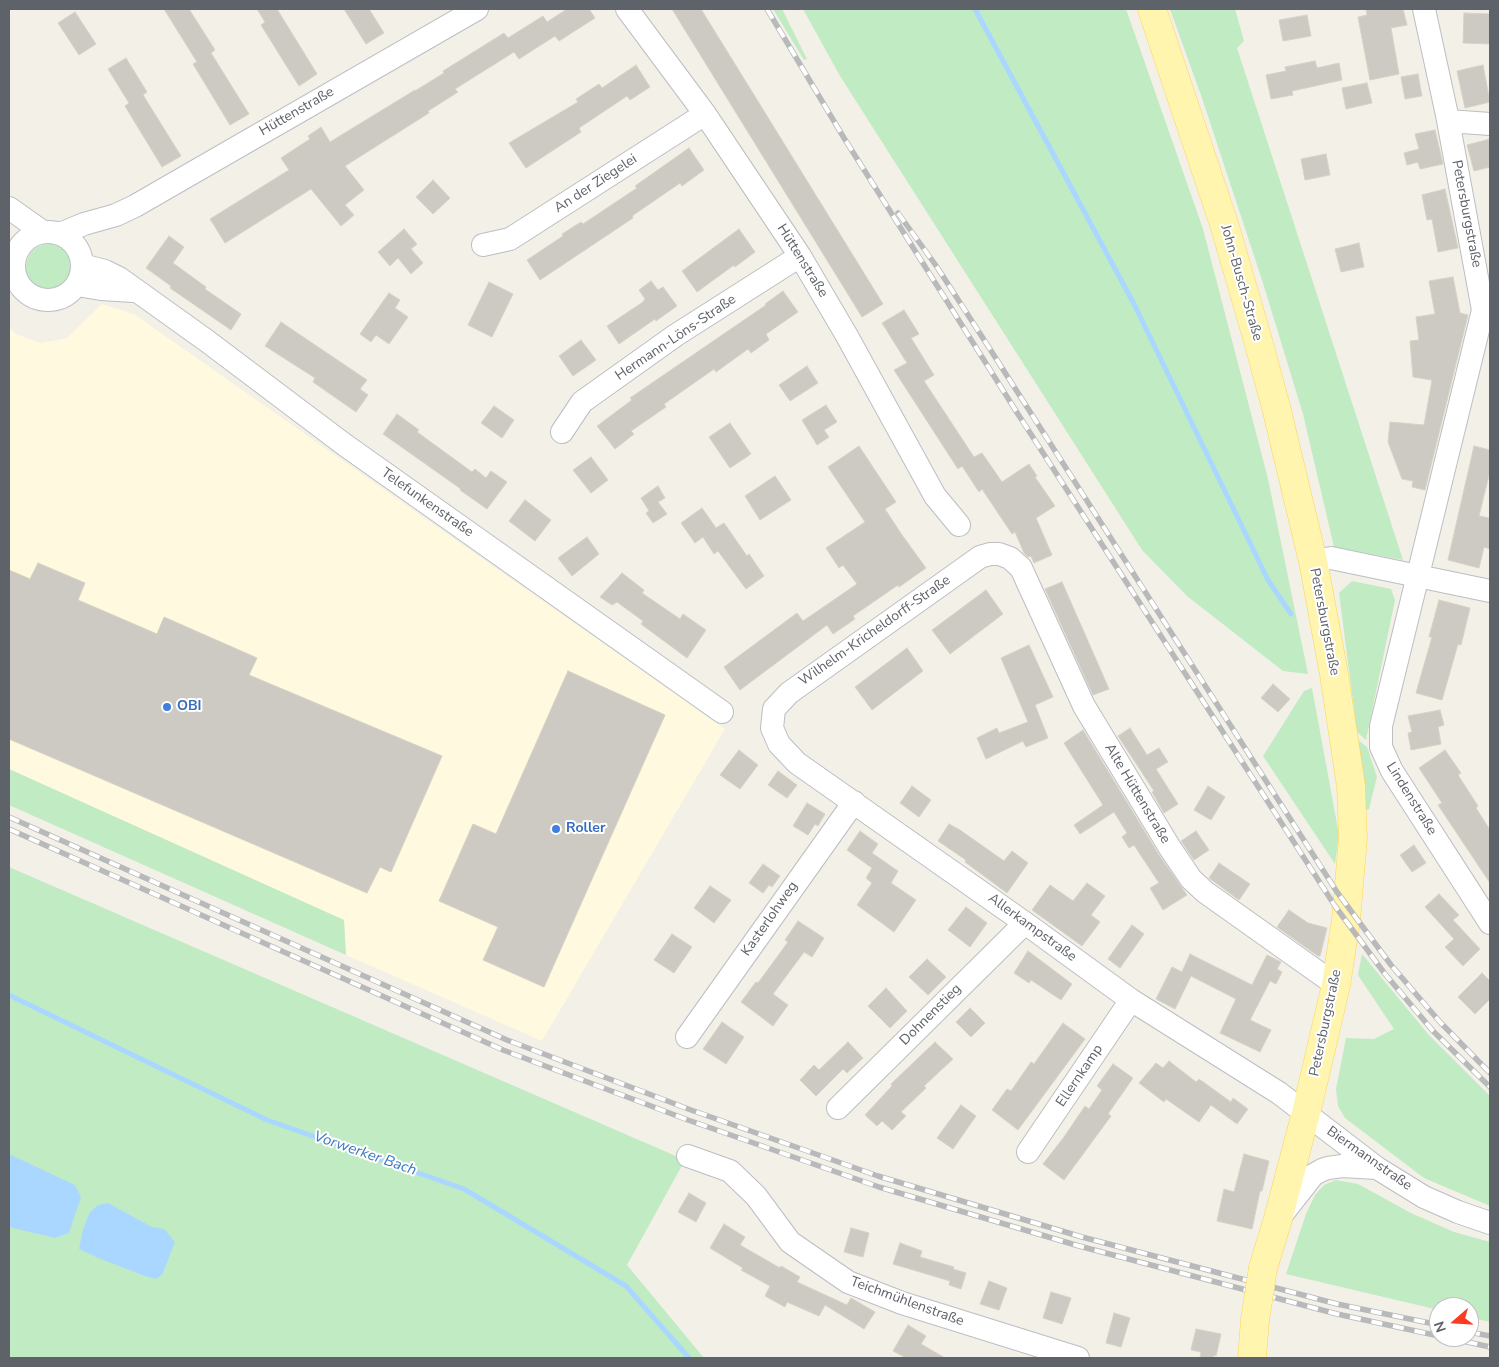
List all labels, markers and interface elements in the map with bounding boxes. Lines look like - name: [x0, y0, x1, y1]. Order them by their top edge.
- street label: Hüttenstraße: [257, 84, 337, 140]
- street label: An der Ziegelei: [551, 151, 641, 217]
- street label: Petersburgstraße: [1447, 159, 1485, 269]
- street label: Hüttenstraße: [773, 221, 831, 301]
- street label: John-Busch-Straße: [1216, 223, 1266, 343]
- street label: Hermann-Löns-Straße: [612, 291, 740, 385]
- street label: Telefunkenstraße: [378, 465, 476, 541]
- street label: Petersburgstraße: [1305, 567, 1343, 677]
- street label: Wilhelm-Kricheldorff-Straße: [796, 572, 954, 690]
- place label: OBI: [177, 699, 202, 715]
- marker: OBI: [161, 701, 173, 713]
- street label: Alte Hüttenstraße: [1101, 741, 1173, 847]
- street label: Lindenstraße: [1382, 760, 1440, 838]
- place label: Roller: [566, 821, 605, 837]
- marker: Roller: [550, 823, 562, 835]
- street label: Kasterlohweg: [738, 878, 802, 960]
- street label: Allerkampstraße: [984, 890, 1080, 966]
- street label: Petersburgstraße: [1306, 968, 1346, 1078]
- street label: Dohnenstieg: [897, 981, 965, 1049]
- street label: Ellernkamp: [1053, 1042, 1107, 1110]
- street label: Biermannstraße: [1323, 1123, 1415, 1195]
- water label: Vorwerker Bach: [311, 1128, 419, 1180]
- street label: Teichmühlenstraße: [848, 1274, 966, 1330]
- north arrow: [1429, 1297, 1479, 1347]
- text: N: [1430, 1319, 1451, 1335]

